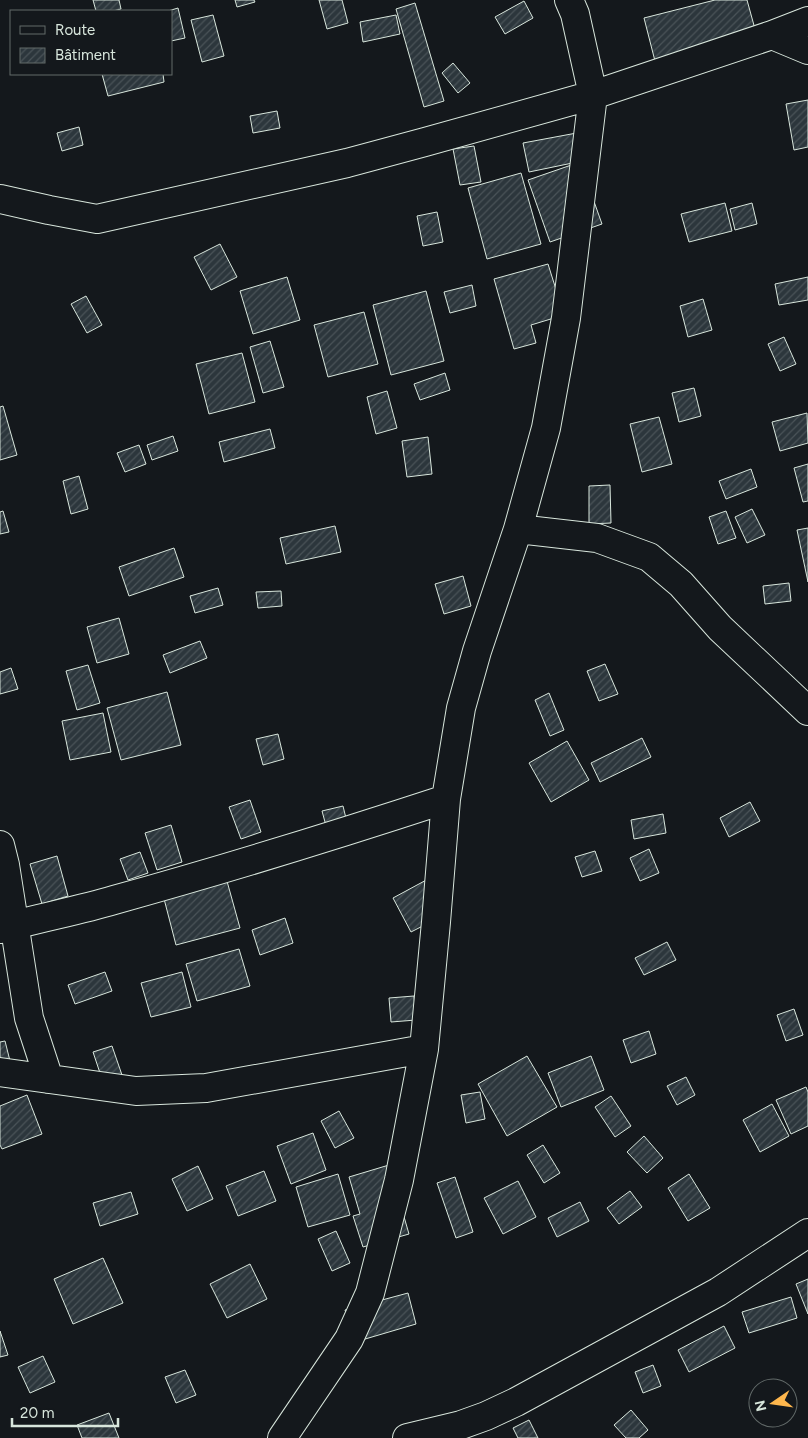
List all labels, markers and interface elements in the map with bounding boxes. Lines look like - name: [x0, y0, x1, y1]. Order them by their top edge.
- legend: [10, 10, 172, 75]
- text: Route: [55, 21, 95, 39]
- text: Bâtiment: [55, 46, 116, 64]
- north arrow: [748, 1378, 798, 1428]
- scale bar: [12, 1396, 119, 1428]
- text: N: [751, 1399, 770, 1413]
- text: 20 m: [20, 1404, 54, 1422]

